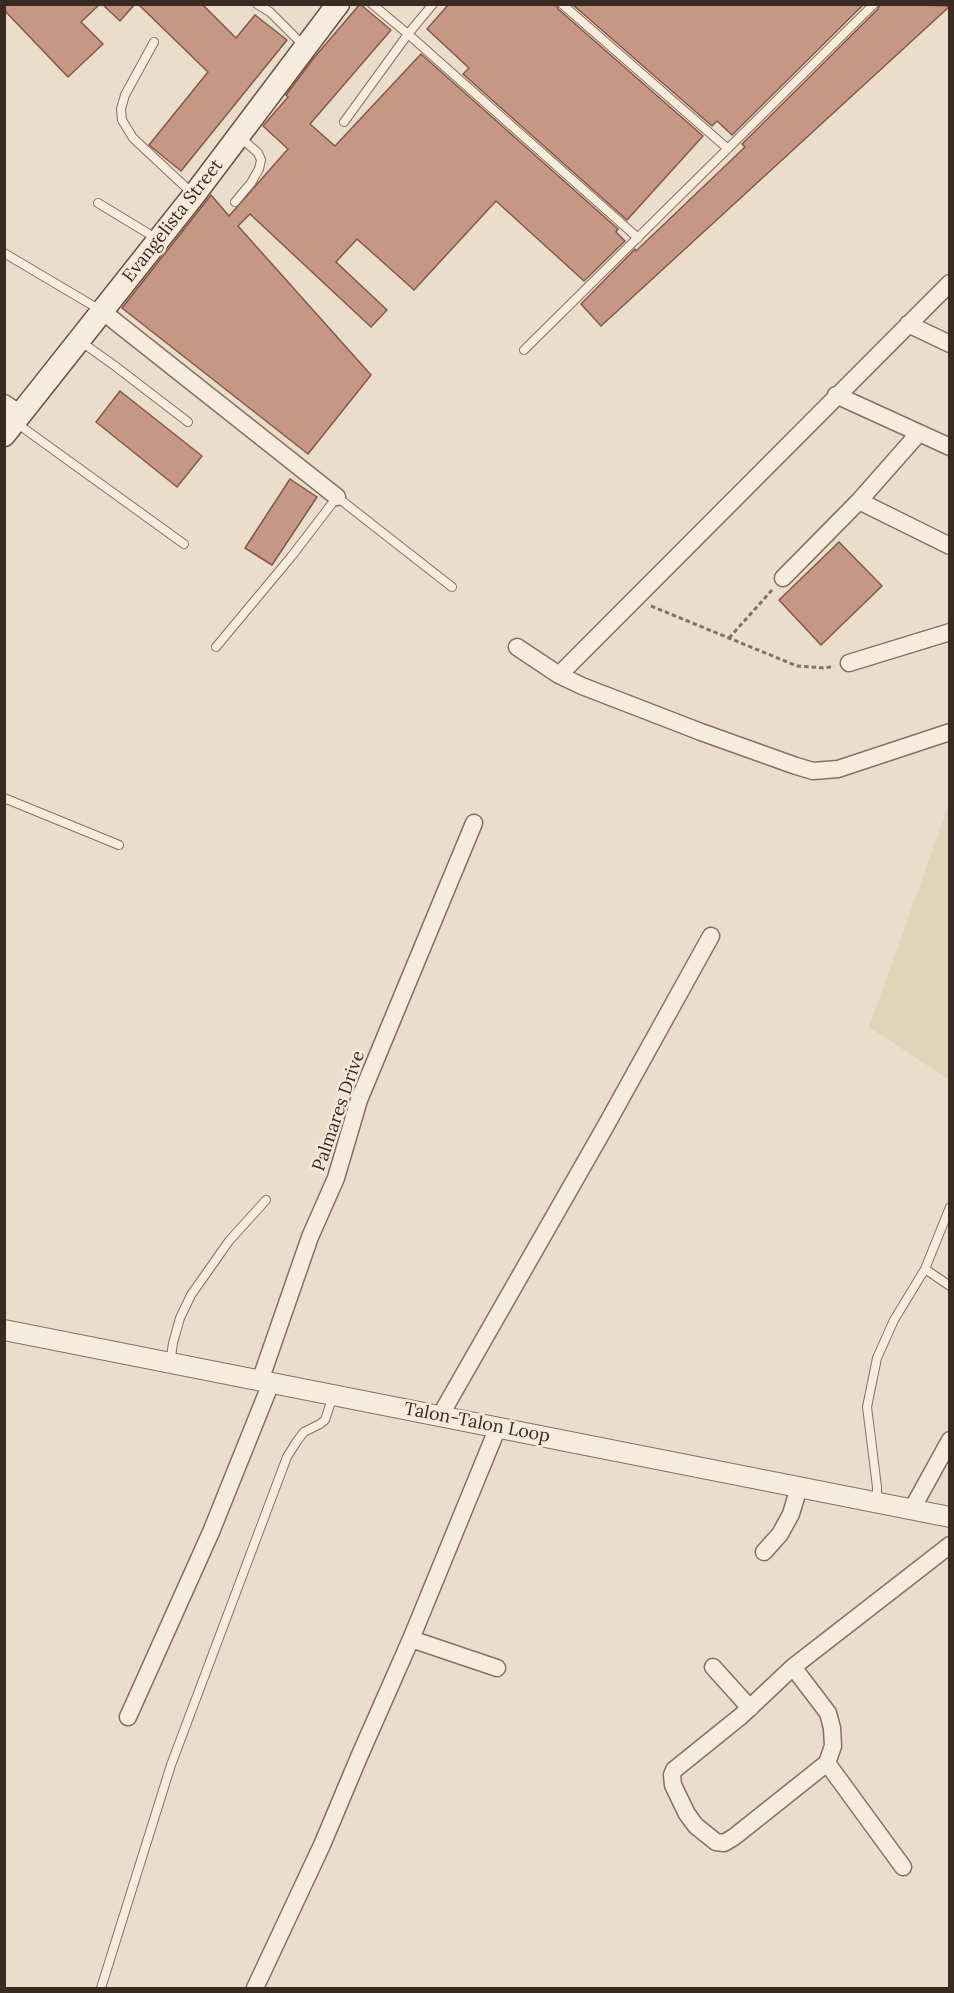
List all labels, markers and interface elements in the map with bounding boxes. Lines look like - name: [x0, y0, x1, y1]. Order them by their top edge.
- street label: Evangelista Street: [118, 155, 228, 287]
- street label: Palmares Drive: [308, 1048, 370, 1174]
- street label: Talon-Talon Loop: [402, 1398, 552, 1448]

